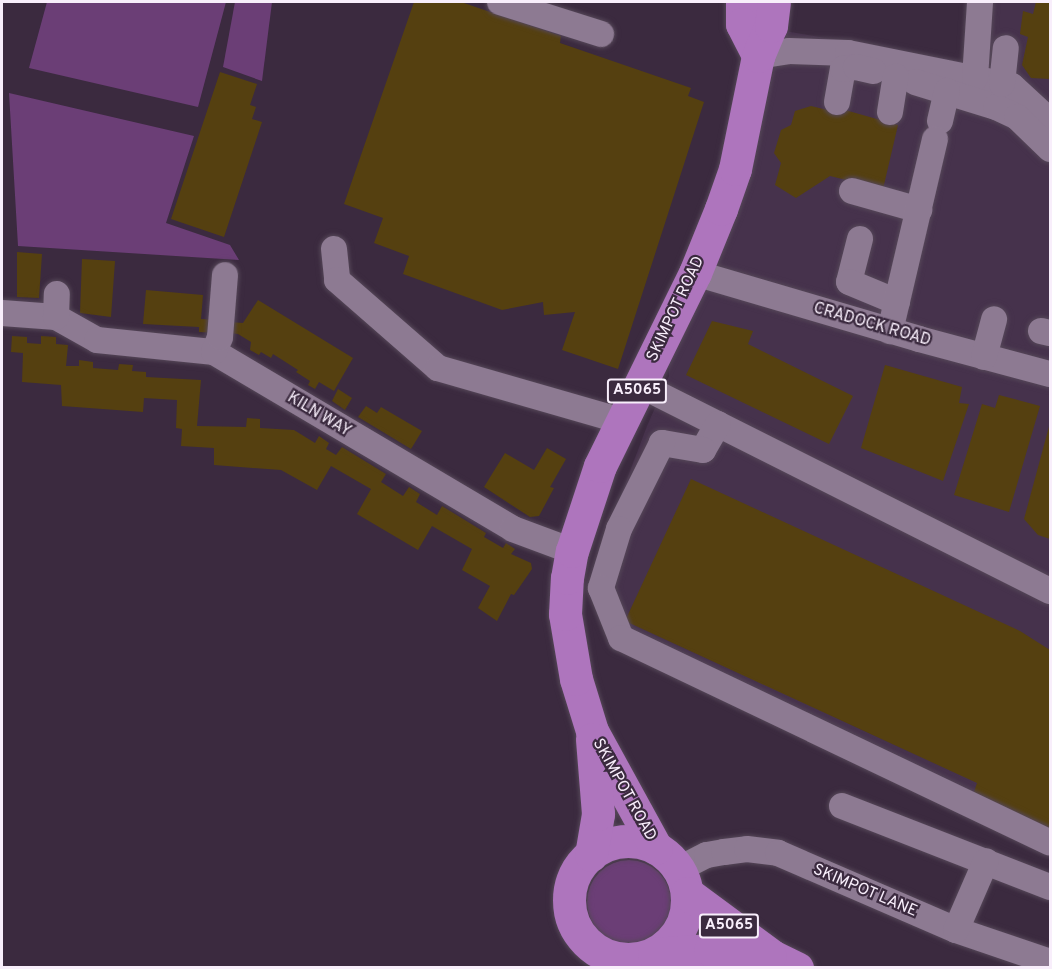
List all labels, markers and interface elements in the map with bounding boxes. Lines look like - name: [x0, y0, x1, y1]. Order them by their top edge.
- street label: SKIMPOT ROAD: [643, 253, 709, 365]
- street label: CRADOCK ROAD: [811, 299, 933, 351]
- road number: A5065: [606, 379, 668, 403]
- street label: KILN WAY: [283, 388, 355, 442]
- street label: SKIMPOT ROAD: [588, 735, 660, 845]
- street label: SKIMPOT LANE: [810, 860, 920, 922]
- road number: A5065: [698, 914, 760, 938]

